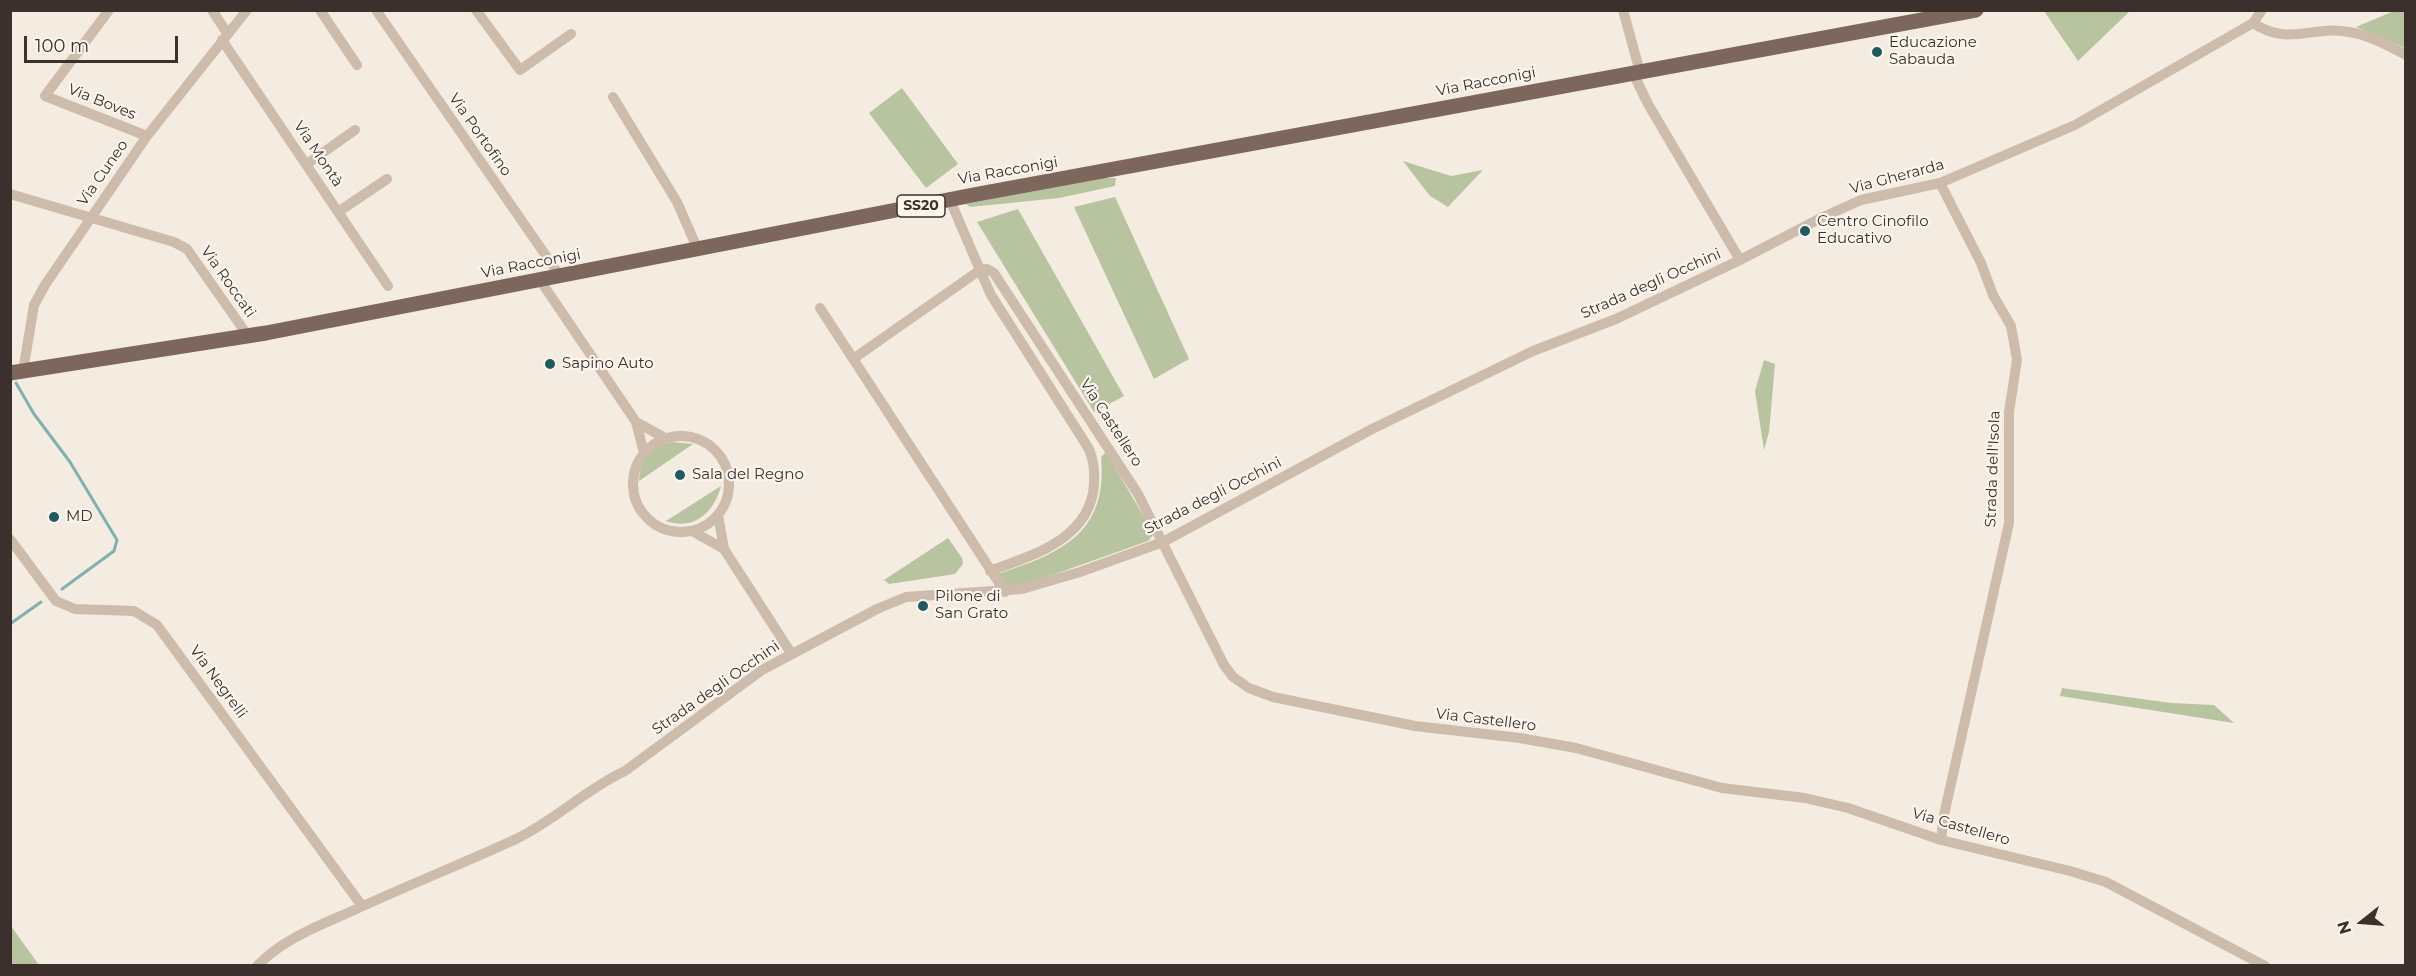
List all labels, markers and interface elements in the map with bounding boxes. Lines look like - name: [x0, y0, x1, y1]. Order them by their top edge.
- scale bar: [27, 24, 182, 62]
- place label: Educazione Sabauda: [1889, 34, 1977, 69]
- text: 100 m: [35, 35, 89, 57]
- marker: Educazione Sabauda: [1870, 45, 1884, 59]
- street label: Via Racconigi: [1435, 64, 1537, 100]
- street label: Via Boves: [65, 80, 139, 124]
- street label: Via Portofino: [445, 90, 515, 180]
- street label: Via Montà: [289, 118, 347, 190]
- street label: Via Cuneo: [74, 137, 132, 209]
- street label: Via Racconigi: [957, 153, 1059, 189]
- street label: Via Gherarda: [1848, 156, 1946, 198]
- road number: SS20: [897, 195, 945, 217]
- place label: Centro Cinofilo Educativo: [1817, 213, 1929, 248]
- marker: Centro Cinofilo Educativo: [1798, 224, 1812, 238]
- street label: Via Roccati: [197, 243, 259, 321]
- street label: Strada degli Occhini: [1578, 245, 1724, 323]
- street label: Via Racconigi: [480, 246, 582, 282]
- place label: Sapino Auto: [562, 355, 654, 373]
- marker: Sapino Auto: [543, 357, 557, 371]
- street label: Via Castellero: [1076, 376, 1146, 470]
- street label: Strada dell'Isola: [1982, 410, 2004, 528]
- street label: Strada degli Occhini: [1141, 454, 1285, 538]
- place label: Sala del Regno: [692, 466, 804, 484]
- marker: Sala del Regno: [673, 468, 687, 482]
- place label: MD: [66, 508, 93, 526]
- marker: MD: [47, 510, 61, 524]
- place label: Pilone di San Grato: [935, 588, 1008, 623]
- marker: Pilone di San Grato: [916, 599, 930, 613]
- street label: Strada degli Occhini: [649, 637, 783, 739]
- street label: Via Negrelli: [186, 642, 250, 722]
- street label: Via Castellero: [1435, 705, 1537, 735]
- street label: Via Castellero: [1910, 804, 2012, 850]
- north arrow: [2332, 892, 2392, 952]
- text: N: [2333, 918, 2355, 936]

